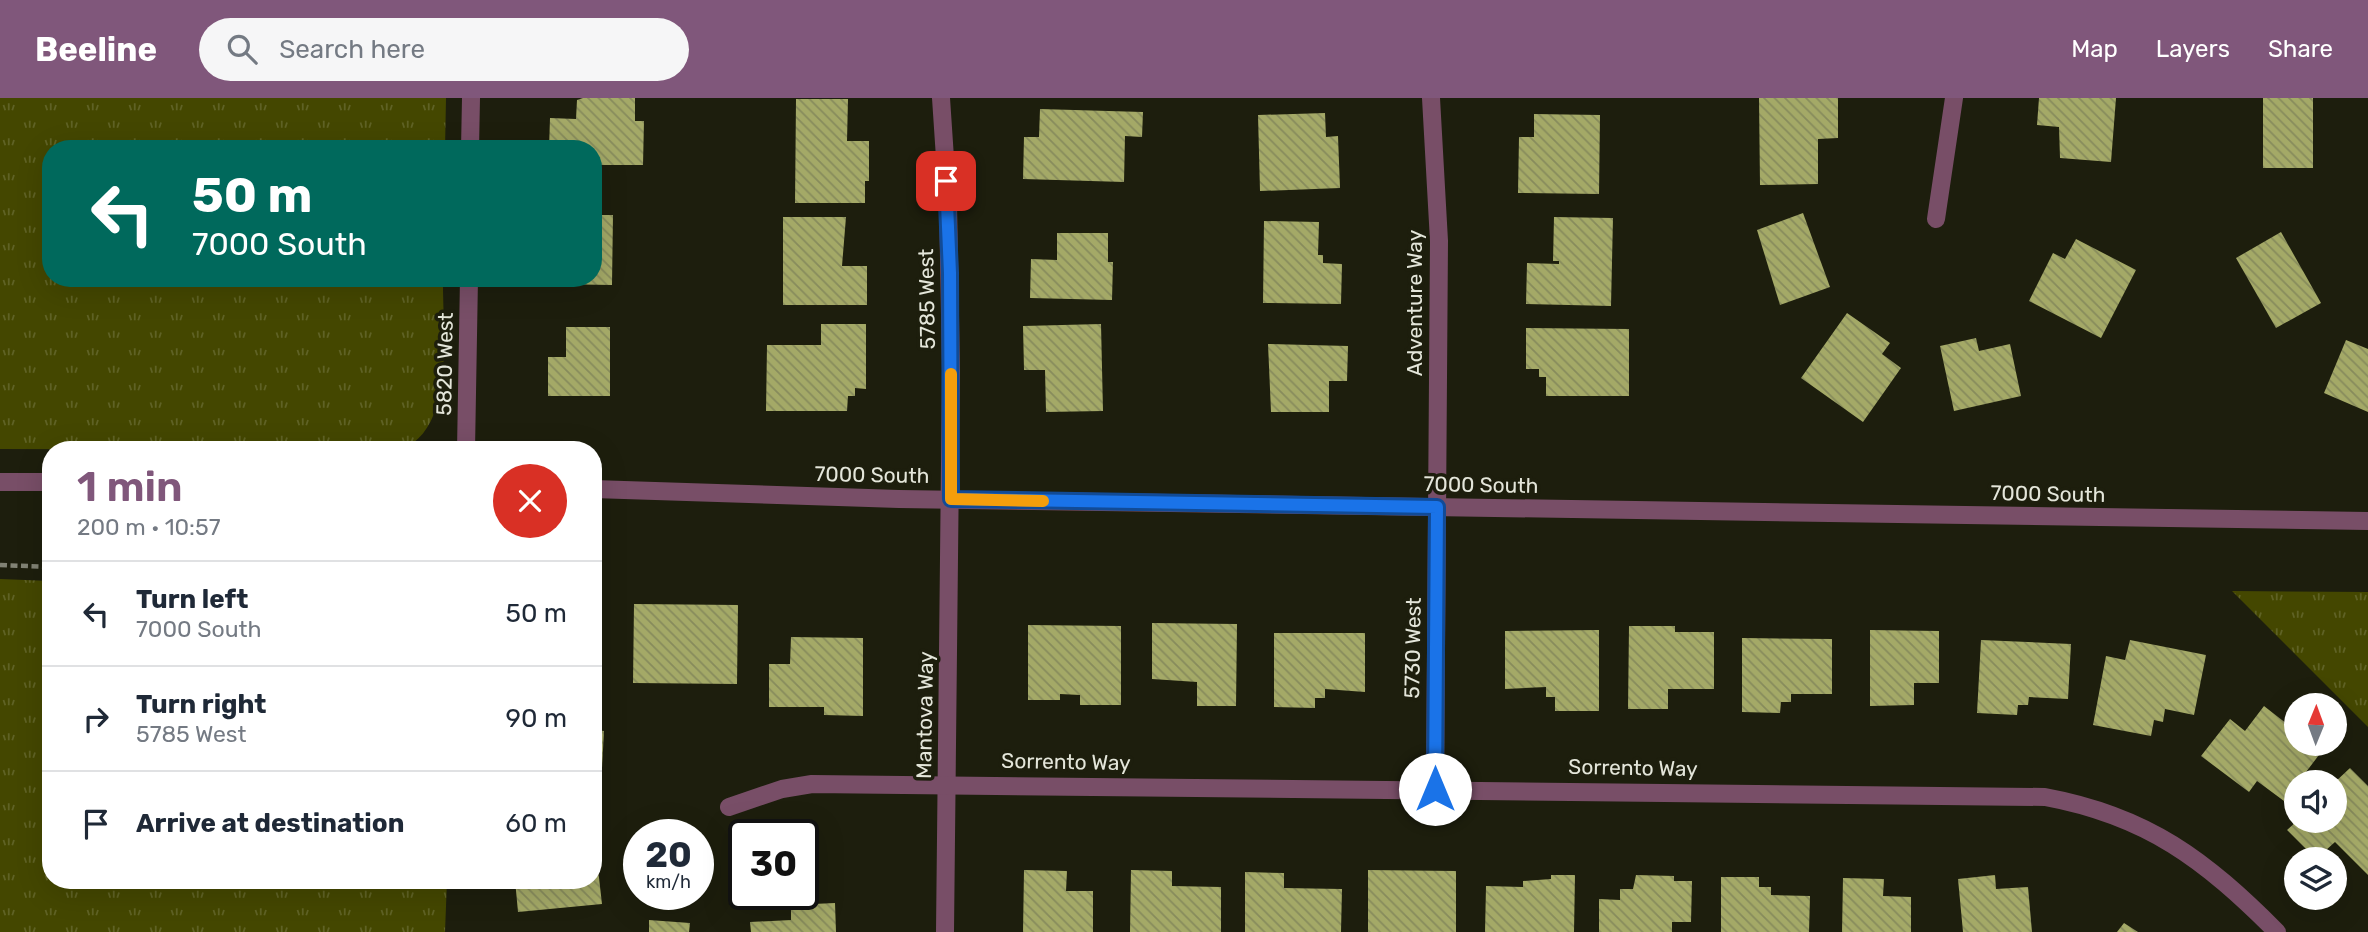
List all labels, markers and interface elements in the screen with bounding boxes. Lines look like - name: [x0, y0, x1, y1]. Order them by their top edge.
- search box: [199, 18, 689, 81]
- text: Beeline: [35, 30, 157, 69]
- icon: search: [223, 30, 261, 68]
- text: Search here: [279, 34, 425, 65]
- text: Map: [2071, 35, 2118, 63]
- text: Layers: [2156, 35, 2230, 63]
- text: Share: [2268, 35, 2333, 63]
- pin: [916, 151, 976, 211]
- icon: arrive: [927, 162, 965, 200]
- text: 50 m: [192, 166, 312, 224]
- icon: left: [77, 168, 168, 259]
- text: 7000 South: [192, 225, 367, 263]
- street label: Adventure Way: [1402, 229, 1427, 376]
- street label: 5785 West: [913, 248, 940, 350]
- street label: 5820 West: [431, 312, 458, 416]
- street label: 7000 South: [814, 461, 930, 488]
- text: 1 min: [77, 462, 183, 512]
- button: close: [493, 464, 567, 538]
- street label: 7000 South: [1423, 471, 1539, 498]
- street label: 7000 South: [1990, 480, 2106, 507]
- text: 200 m · 10:57: [77, 513, 220, 541]
- text: Turn left: [136, 584, 248, 615]
- icon: left: [77, 595, 115, 633]
- street label: 5730 West: [1399, 597, 1426, 699]
- text: 50 m: [506, 598, 567, 629]
- text: 7000 South: [136, 615, 262, 643]
- street label: Mantova Way: [911, 651, 938, 779]
- text: Turn right: [136, 689, 266, 720]
- north arrow: [2284, 693, 2347, 756]
- map controls: [2284, 693, 2347, 910]
- icon: right: [77, 700, 115, 738]
- text: 90 m: [506, 703, 567, 734]
- text: 5785 West: [136, 720, 247, 748]
- street label: Sorrento Way: [1001, 748, 1131, 775]
- position arrow: [1398, 752, 1472, 826]
- street label: Sorrento Way: [1568, 754, 1698, 781]
- button: sound: [2284, 770, 2347, 833]
- icon: arrive: [77, 805, 115, 843]
- text: Arrive at destination: [136, 808, 404, 839]
- text: 60 m: [505, 808, 567, 839]
- speed limit sign: 30: [728, 819, 819, 910]
- text: 20: [645, 834, 692, 876]
- button: layers: [2284, 847, 2347, 910]
- text: km/h: [646, 871, 691, 893]

